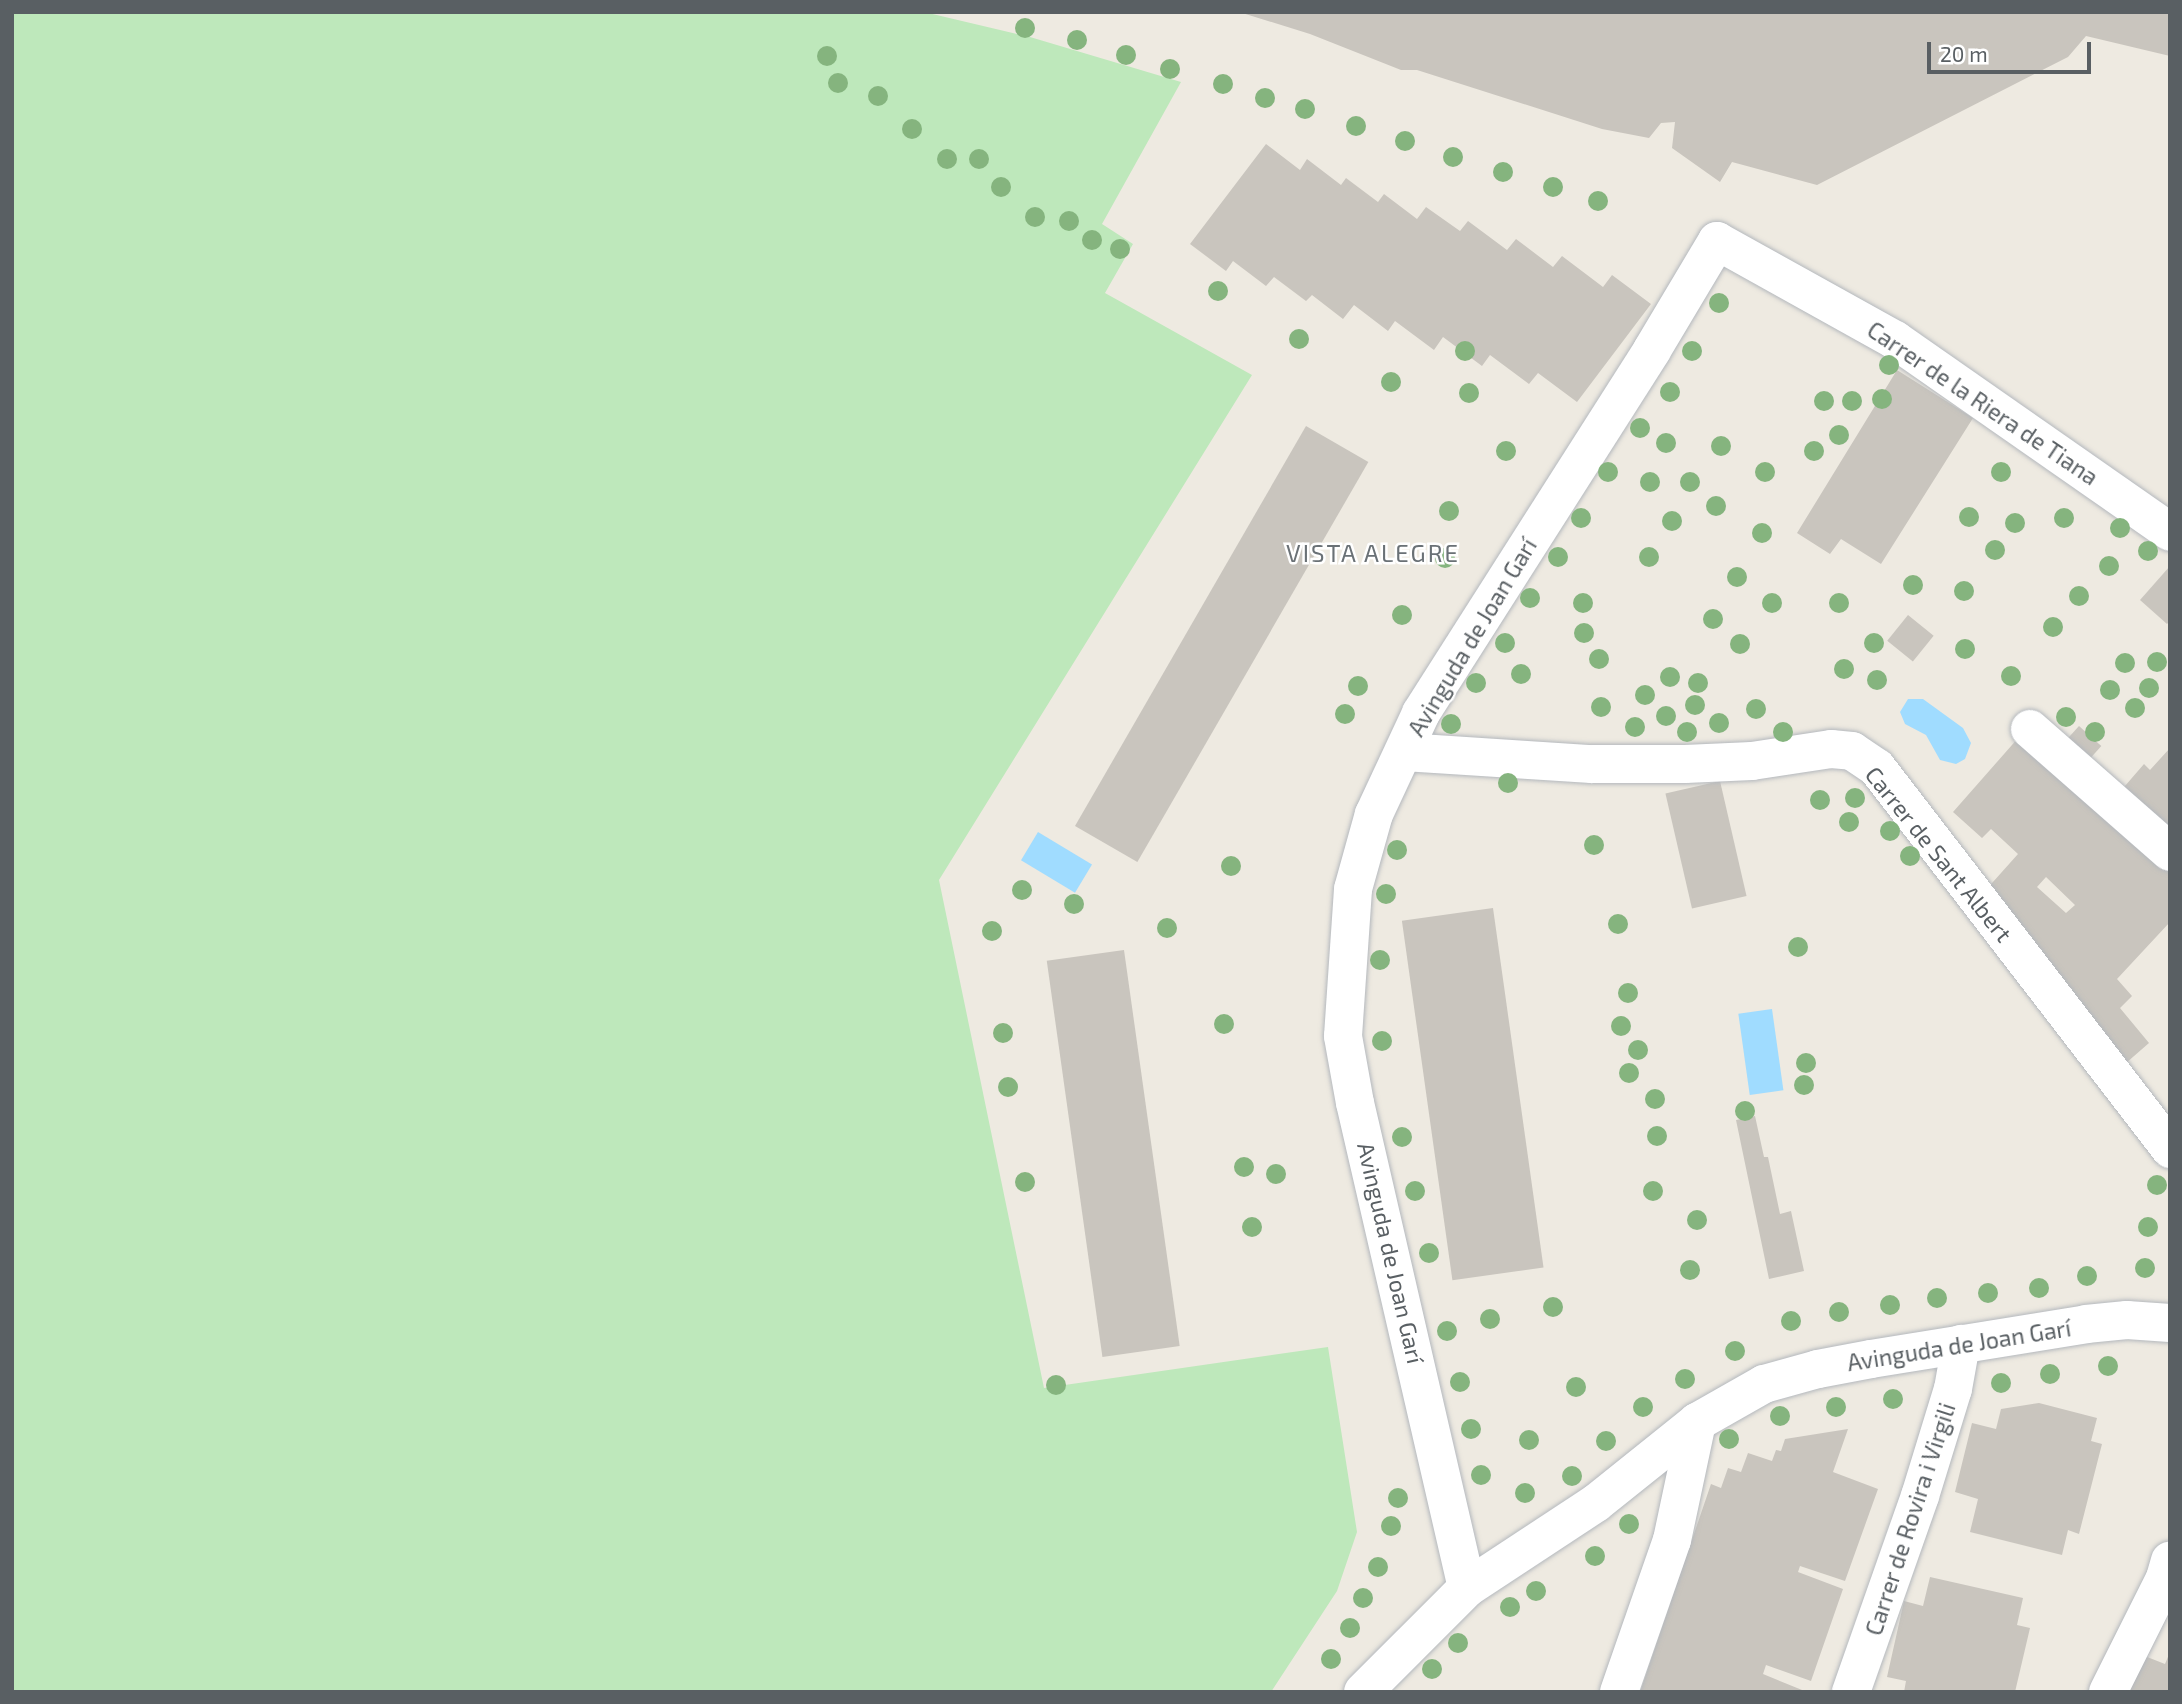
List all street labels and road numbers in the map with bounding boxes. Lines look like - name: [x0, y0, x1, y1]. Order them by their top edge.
- street label: Carrer de la Riera de Tiana: [1862, 315, 2104, 491]
- street label: Avinguda de Joan Garí: [1402, 533, 1542, 741]
- street label: Carrer de Sant Albert: [1859, 760, 2019, 948]
- street label: Avinguda de Joan Garí: [1352, 1139, 1430, 1367]
- street label: Avinguda de Joan Garí: [1845, 1314, 2073, 1376]
- street label: Carrer de Rovira i Virgili: [1859, 1399, 1961, 1639]

